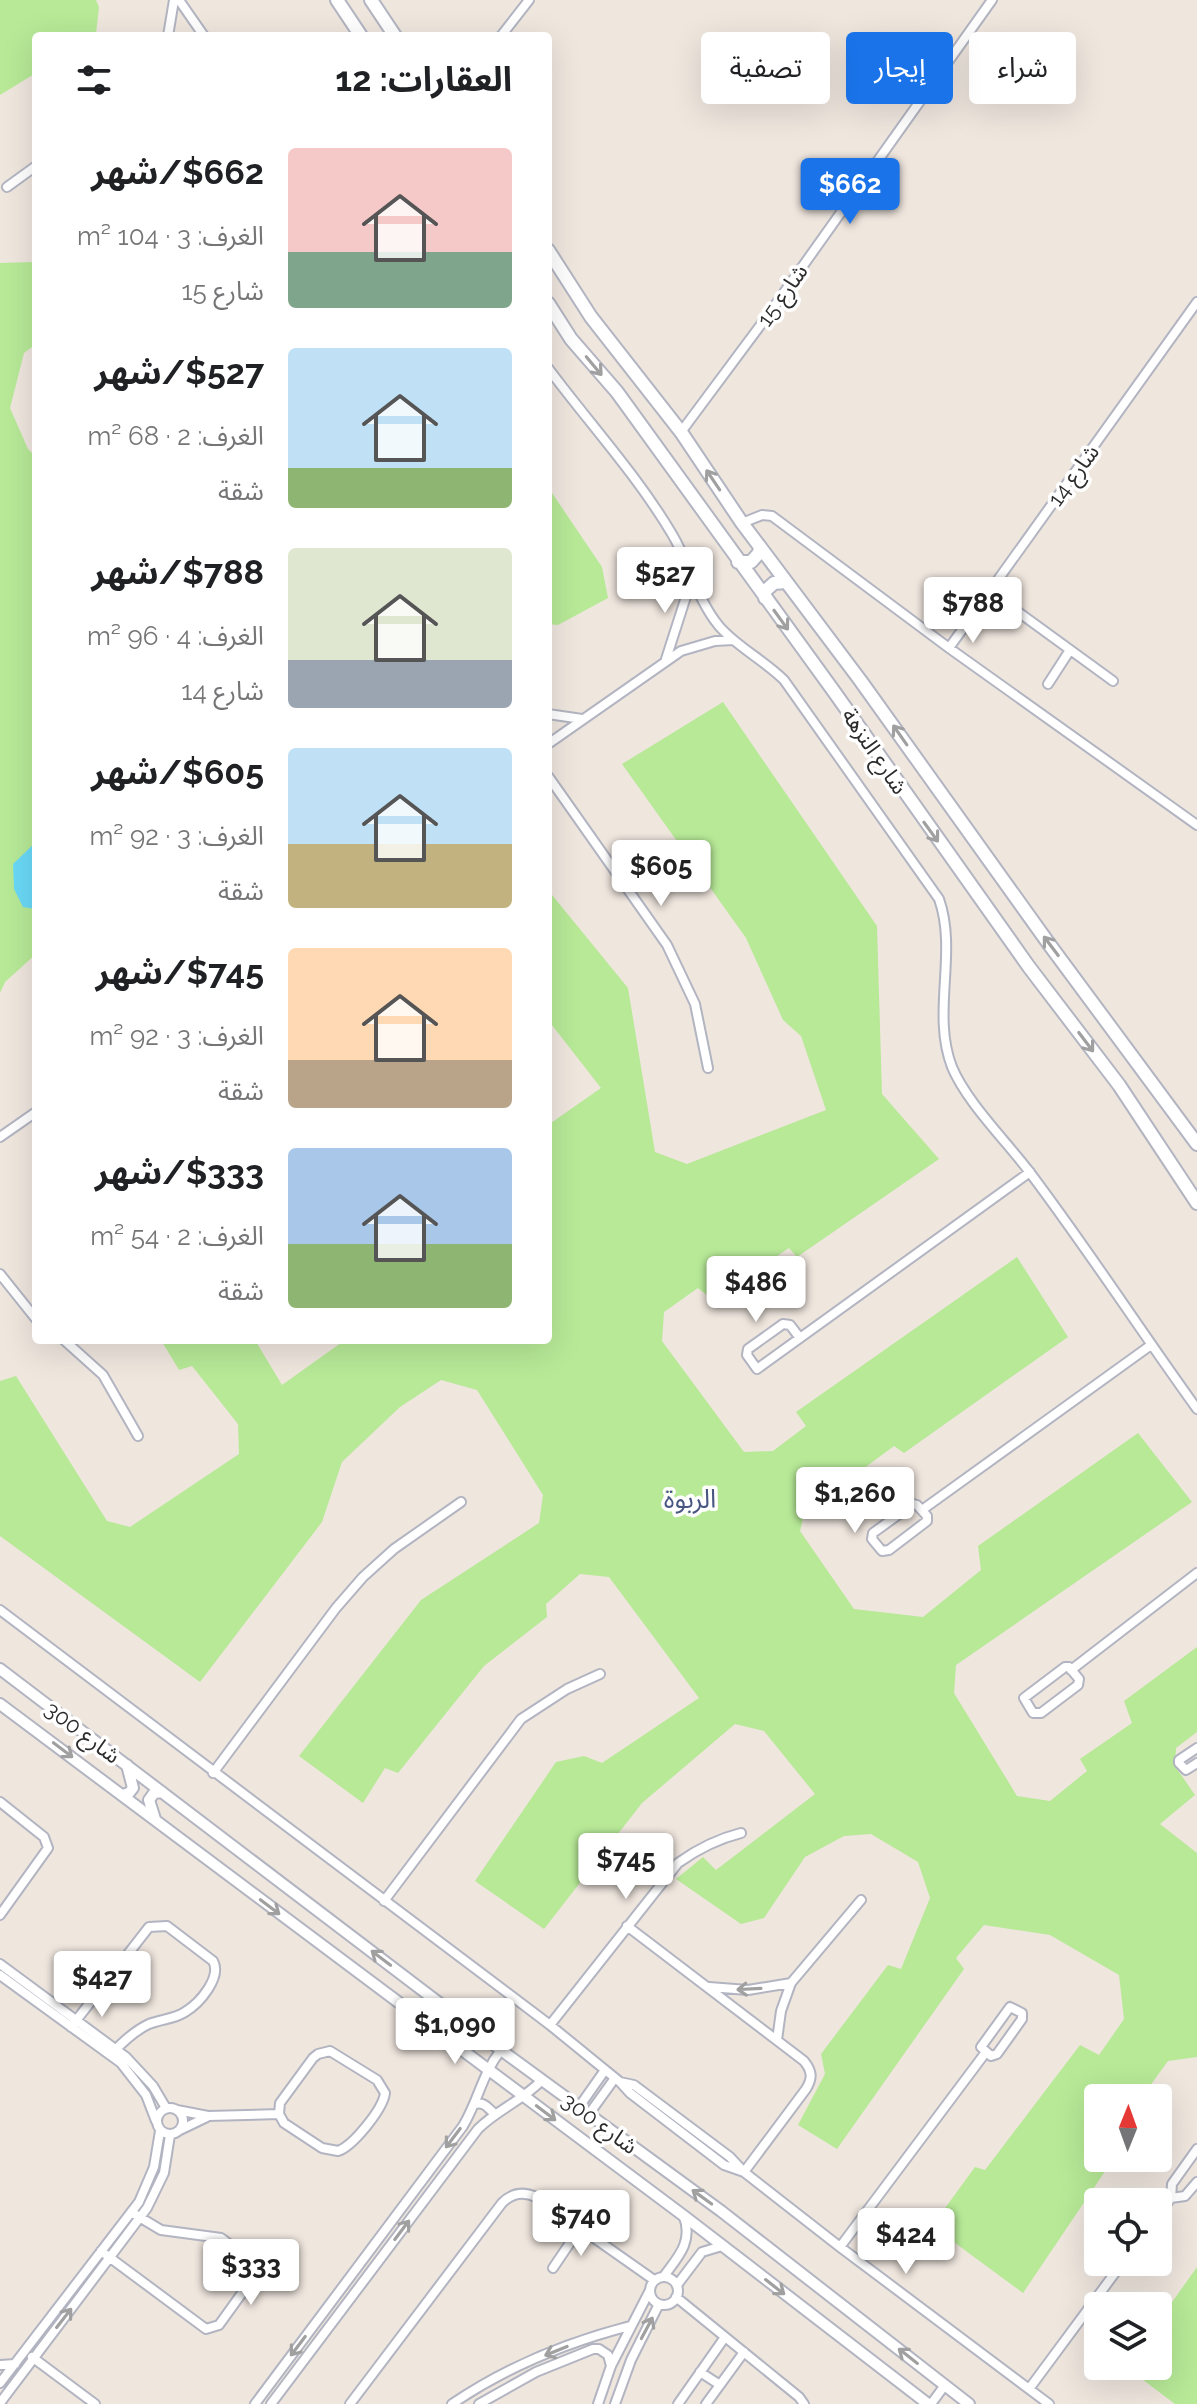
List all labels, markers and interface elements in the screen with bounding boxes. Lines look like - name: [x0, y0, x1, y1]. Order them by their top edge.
- chip: تصفية: [701, 32, 830, 104]
- chip: إيجار: [846, 32, 953, 104]
- chip: شراء: [969, 32, 1076, 104]
- icon: filters: [72, 58, 116, 102]
- text: العقارات: 12: [335, 59, 512, 99]
- text: $662/شهر: [91, 152, 264, 192]
- pin: $662: [803, 158, 897, 226]
- text: $662: [819, 169, 881, 199]
- icon: home: [352, 180, 448, 276]
- text: الغرف: 3 · 104 m²: [77, 221, 264, 251]
- street label: شارع 15: [751, 259, 816, 333]
- text: شارع 15: [181, 276, 264, 306]
- text: $527/شهر: [95, 352, 264, 392]
- one-way arrow: [585, 355, 603, 376]
- icon: home: [352, 380, 448, 476]
- text: الغرف: 2 · 68 m²: [87, 421, 264, 451]
- street label: شارع 14: [1042, 439, 1107, 513]
- one-way arrow: [705, 470, 721, 492]
- text: شقة: [218, 476, 264, 506]
- pin: $527: [618, 547, 712, 615]
- text: $788/شهر: [92, 552, 264, 592]
- text: $527: [635, 558, 695, 588]
- pin: $788: [926, 577, 1020, 645]
- icon: home: [352, 580, 448, 676]
- text: $788: [942, 588, 1004, 618]
- one-way arrow: [772, 609, 789, 630]
- text: الغرف: 4 · 96 m²: [87, 621, 264, 651]
- text: شارع 14: [181, 676, 264, 706]
- street label: شارع النزهة: [833, 703, 913, 801]
- one-way arrow: [892, 724, 908, 746]
- text: $605/شهر: [91, 752, 264, 792]
- icon: home: [352, 780, 448, 876]
- text: الغرف: 3 · 92 m²: [89, 821, 264, 851]
- one-way arrow: [923, 821, 940, 843]
- pin: $605: [614, 840, 708, 908]
- text: $605: [630, 851, 692, 881]
- text: شقة: [218, 876, 264, 906]
- one-way arrow: [1042, 936, 1059, 958]
- text: $745/شهر: [96, 952, 264, 992]
- icon: home: [352, 980, 448, 1076]
- text: الغرف: 3 · 92 m²: [89, 1021, 264, 1051]
- one-way arrow: [1077, 1030, 1094, 1052]
- text: شقة: [218, 1076, 264, 1106]
- text: $333/شهر: [95, 1152, 264, 1192]
- icon: home: [352, 1180, 448, 1276]
- text: الغرف: 2 · 54 m²: [90, 1221, 264, 1251]
- pin: $486: [709, 1256, 803, 1324]
- text: $486: [725, 1267, 787, 1297]
- text: شقة: [218, 1276, 264, 1306]
- pin: $1,260: [790, 1467, 920, 1535]
- text: $1,260: [814, 1478, 896, 1508]
- district label: الربوة: [664, 1484, 716, 1514]
- street label: شارع 300: [38, 1695, 126, 1772]
- one-way arrow: [51, 1742, 73, 1759]
- pin: $745: [579, 1833, 673, 1901]
- text: $745: [596, 1844, 656, 1874]
- one-way arrow: [259, 1898, 280, 1915]
- one-way arrow: [371, 1950, 392, 1967]
- pin: $427: [55, 1951, 149, 2019]
- text: $427: [72, 1962, 132, 1992]
- one-way arrow: [736, 1982, 763, 1997]
- pin: $1,090: [390, 1998, 520, 2066]
- text: $1,090: [414, 2009, 496, 2039]
- north arrow: [1084, 2084, 1172, 2172]
- map controls: [1084, 2084, 1172, 2380]
- street label: شارع 300: [555, 2087, 643, 2162]
- one-way arrow: [534, 2105, 556, 2121]
- one-way arrow: [445, 2127, 462, 2148]
- button: locate: [1084, 2188, 1172, 2276]
- one-way arrow: [691, 2189, 713, 2206]
- pin: $740: [534, 2190, 628, 2258]
- text: $740: [551, 2201, 611, 2231]
- pin: $424: [859, 2208, 953, 2276]
- text: $424: [876, 2219, 936, 2249]
- one-way arrow: [394, 2220, 411, 2241]
- pin: $333: [204, 2239, 298, 2307]
- text: $333: [221, 2250, 281, 2280]
- one-way arrow: [764, 2278, 785, 2295]
- button: layers: [1084, 2292, 1172, 2380]
- one-way arrow: [56, 2308, 73, 2329]
- one-way arrow: [639, 2316, 655, 2340]
- one-way arrow: [289, 2335, 306, 2357]
- one-way arrow: [544, 2344, 569, 2359]
- one-way arrow: [898, 2348, 919, 2365]

